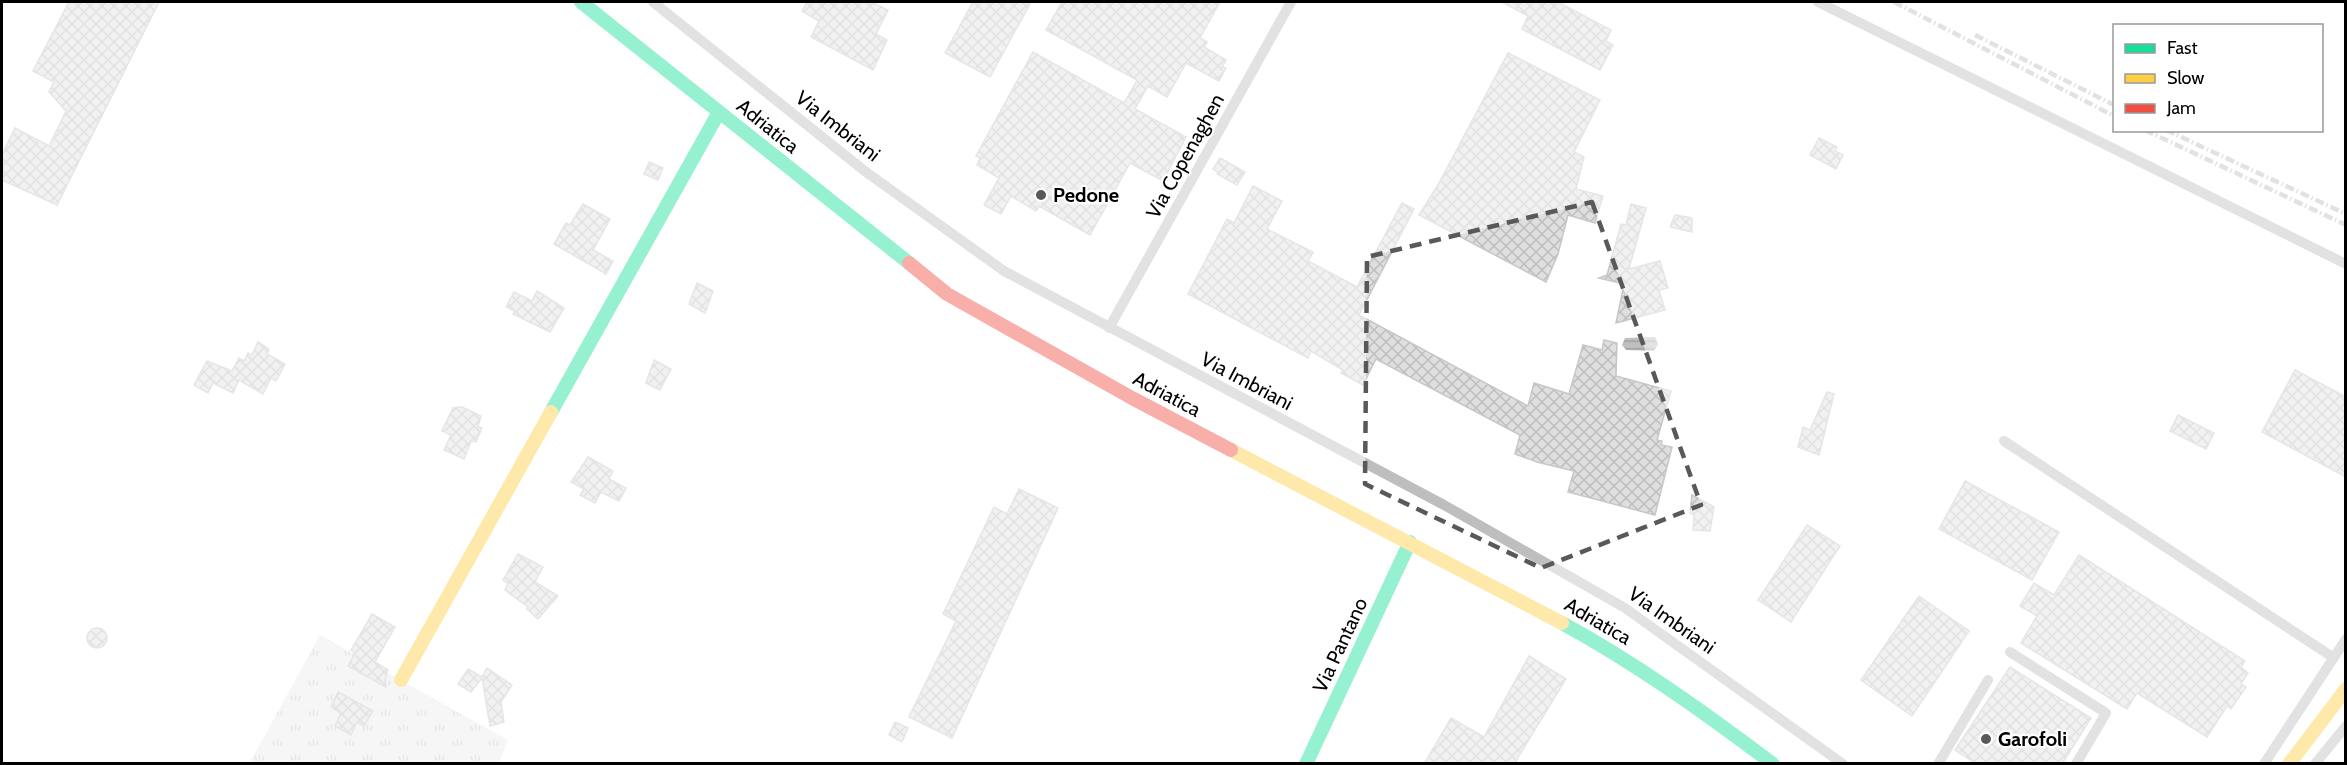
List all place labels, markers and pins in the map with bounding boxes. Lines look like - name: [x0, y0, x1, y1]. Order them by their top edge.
- place label: Pedone: [1053, 183, 1119, 207]
- marker: Pedone: [1034, 188, 1048, 202]
- place label: Garofoli: [1998, 727, 2067, 751]
- marker: Garofoli: [1979, 732, 1993, 746]

